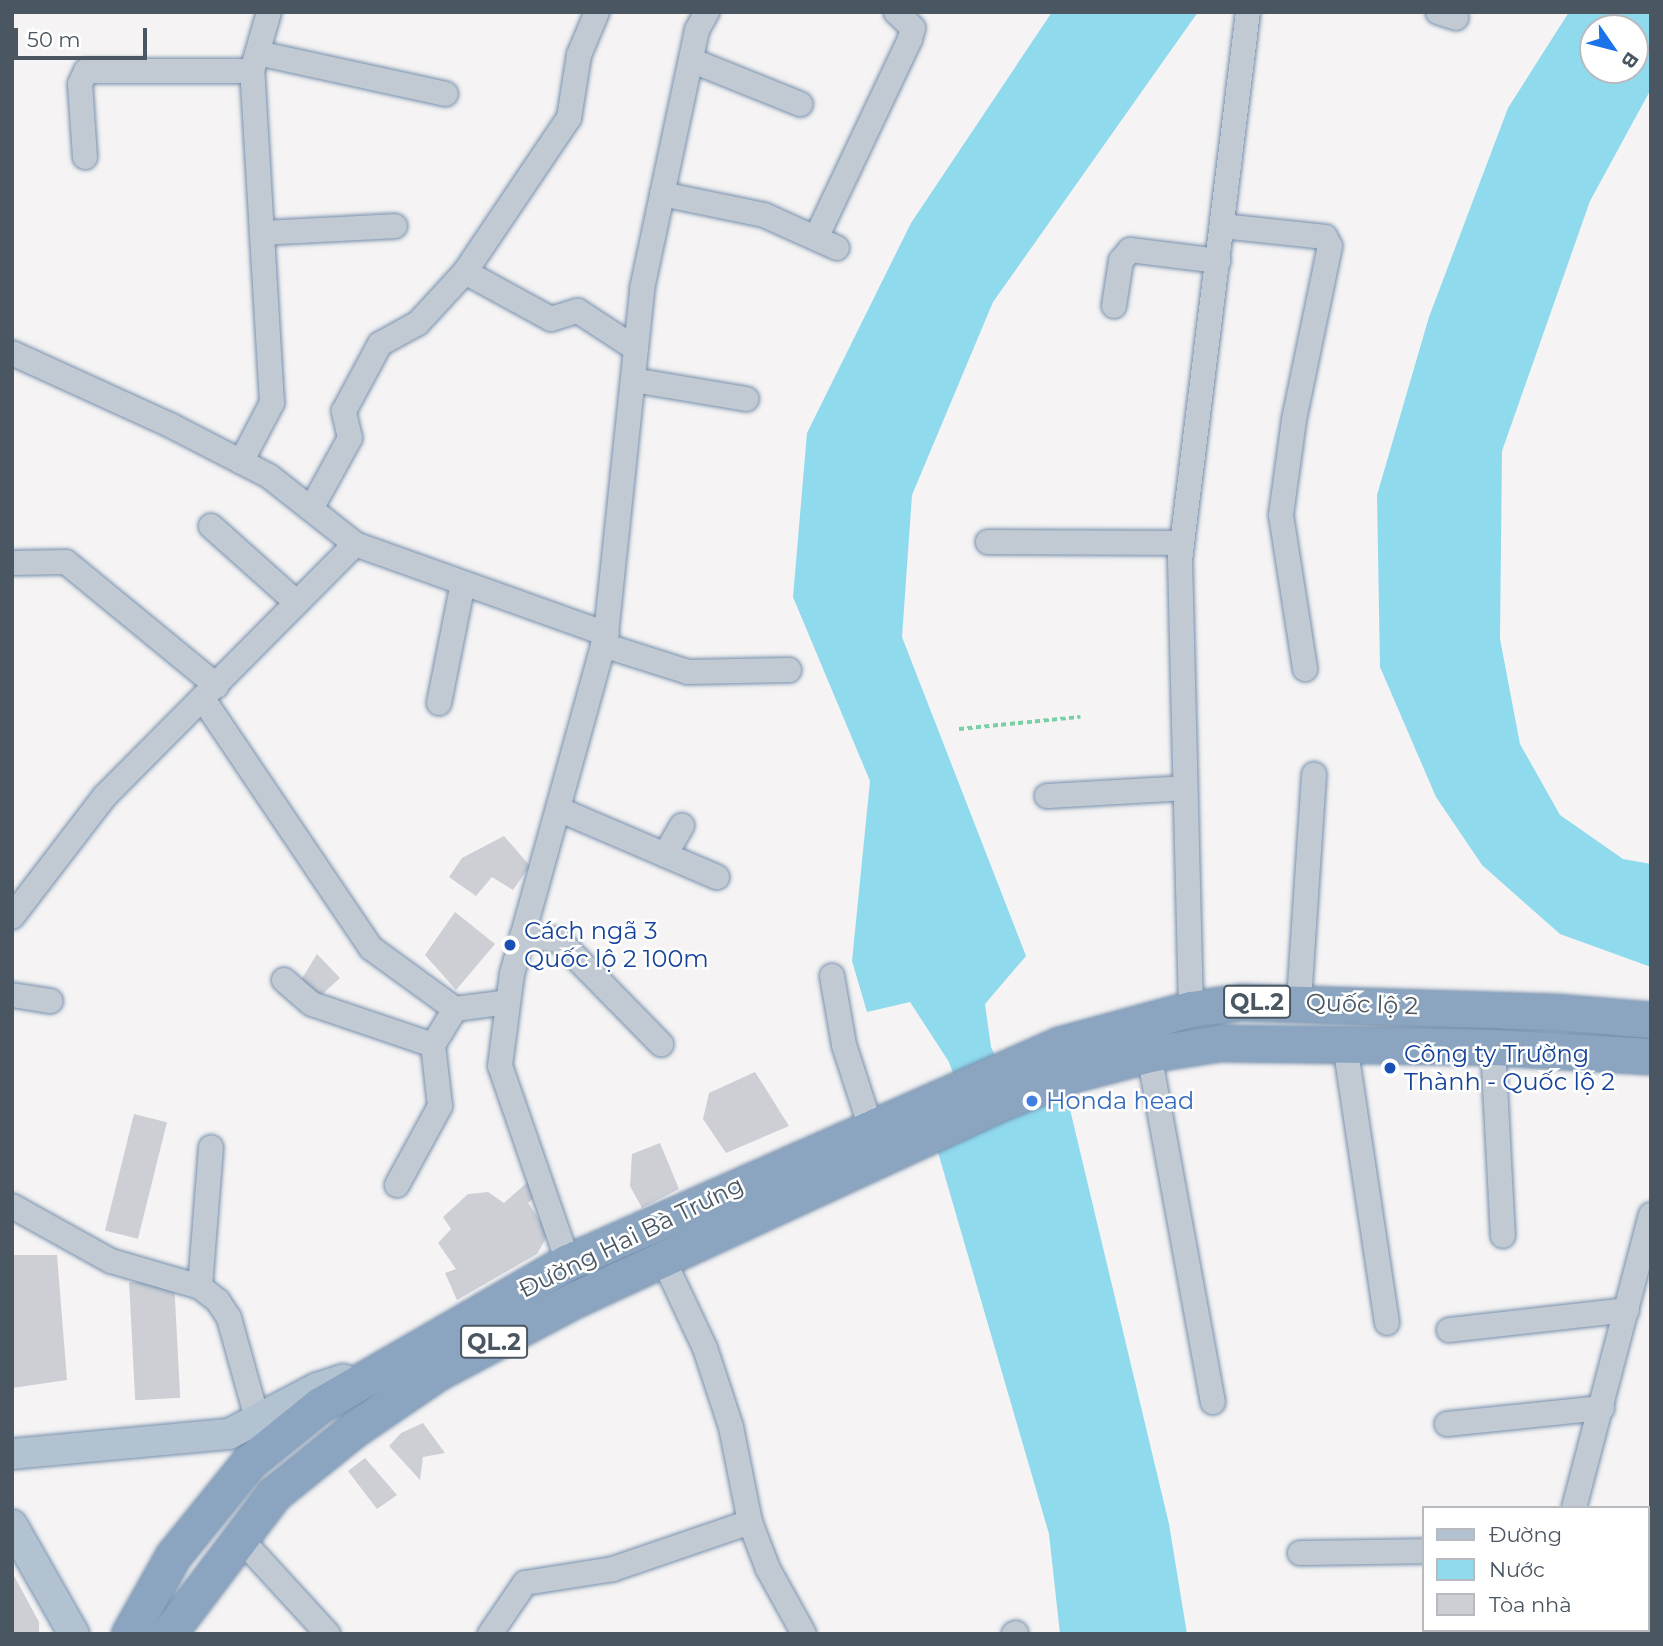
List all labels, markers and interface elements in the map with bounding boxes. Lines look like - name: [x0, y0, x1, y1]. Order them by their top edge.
- scale bar: [18, 14, 150, 58]
- north arrow: [1579, 14, 1649, 84]
- text: 50 m: [27, 27, 81, 52]
- text: B: [1616, 48, 1644, 73]
- place label: Cách ngã 3 Quốc lộ 2 100m: [524, 917, 709, 973]
- marker: Cách ngã 3 Quốc lộ 2 100m: [502, 937, 518, 953]
- road number: QL.2: [1222, 982, 1292, 1021]
- street label: Quốc lộ 2: [1305, 988, 1419, 1020]
- place label: Công ty Trường Thành - Quốc lộ 2: [1404, 1040, 1615, 1096]
- marker: Công ty Trường Thành - Quốc lộ 2: [1382, 1060, 1398, 1076]
- place label: Honda head: [1046, 1087, 1194, 1115]
- marker: Honda head: [1024, 1093, 1040, 1109]
- street label: Đường Hai Bà Trưng: [514, 1170, 748, 1304]
- road number: QL.2: [459, 1322, 529, 1362]
- legend: [1422, 1506, 1649, 1632]
- text: Đường: [1489, 1522, 1562, 1547]
- text: Nước: [1489, 1557, 1545, 1582]
- text: Tòa nhà: [1489, 1592, 1572, 1617]

